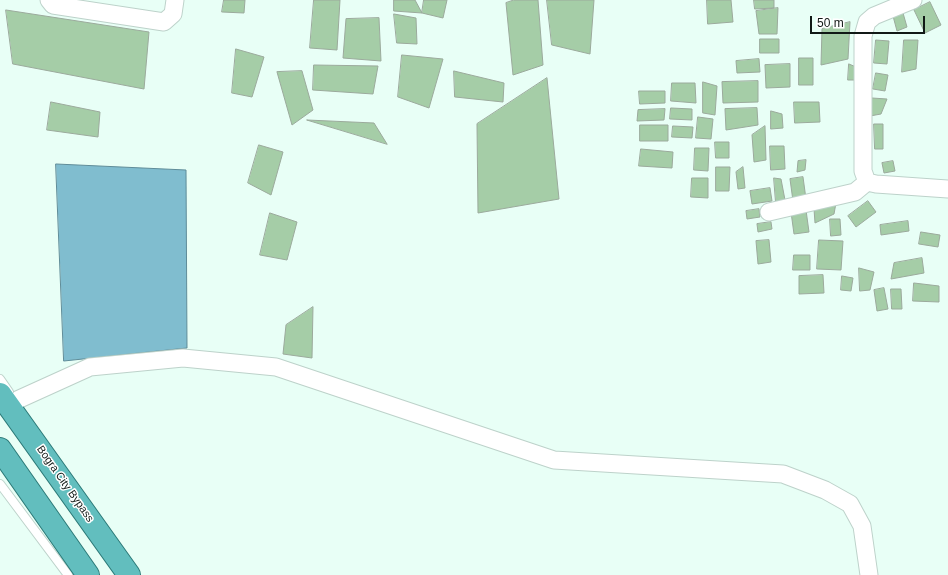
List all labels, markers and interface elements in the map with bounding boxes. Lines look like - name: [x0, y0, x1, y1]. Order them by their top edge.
- scale bar: [812, 8, 927, 34]
- text: 50 m: [817, 16, 844, 30]
- street label: Bogra City Bypass: [34, 443, 96, 525]

